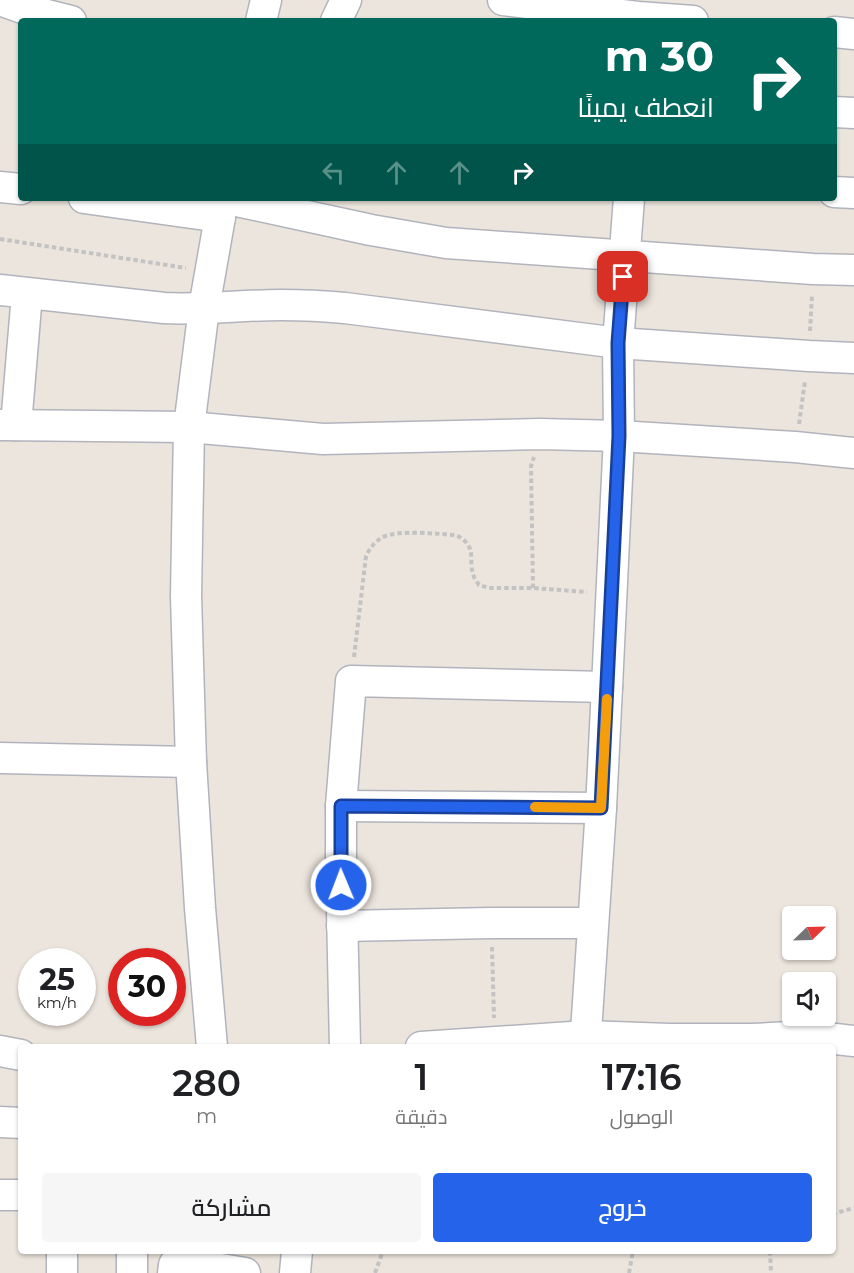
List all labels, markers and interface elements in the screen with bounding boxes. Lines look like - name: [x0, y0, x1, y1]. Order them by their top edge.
- text: 30 m: [605, 30, 714, 82]
- icon: right: [735, 42, 813, 120]
- text: انعطف يمينًا: [577, 91, 714, 124]
- icon: left: [317, 156, 350, 189]
- icon: ahead: [380, 156, 413, 189]
- icon: ahead: [443, 156, 476, 189]
- icon: right: [506, 156, 539, 189]
- pin: [597, 251, 648, 302]
- icon: arrive: [606, 260, 639, 293]
- position arrow: [309, 853, 373, 917]
- north arrow: [782, 906, 836, 960]
- map controls: [782, 906, 836, 1026]
- speed limit sign: 30: [108, 948, 186, 1026]
- text: 25: [39, 961, 75, 998]
- button: sound: [782, 972, 836, 1026]
- text: km/h: [37, 993, 77, 1012]
- text: 1: [415, 1055, 428, 1099]
- text: 17:16: [602, 1055, 682, 1099]
- text: 280: [172, 1061, 241, 1105]
- text: m: [196, 1104, 217, 1128]
- text: دقيقة: [395, 1105, 447, 1129]
- text: الوصول: [610, 1105, 674, 1129]
- button: مشاركة: [42, 1173, 421, 1242]
- button: خروج: [433, 1173, 812, 1242]

